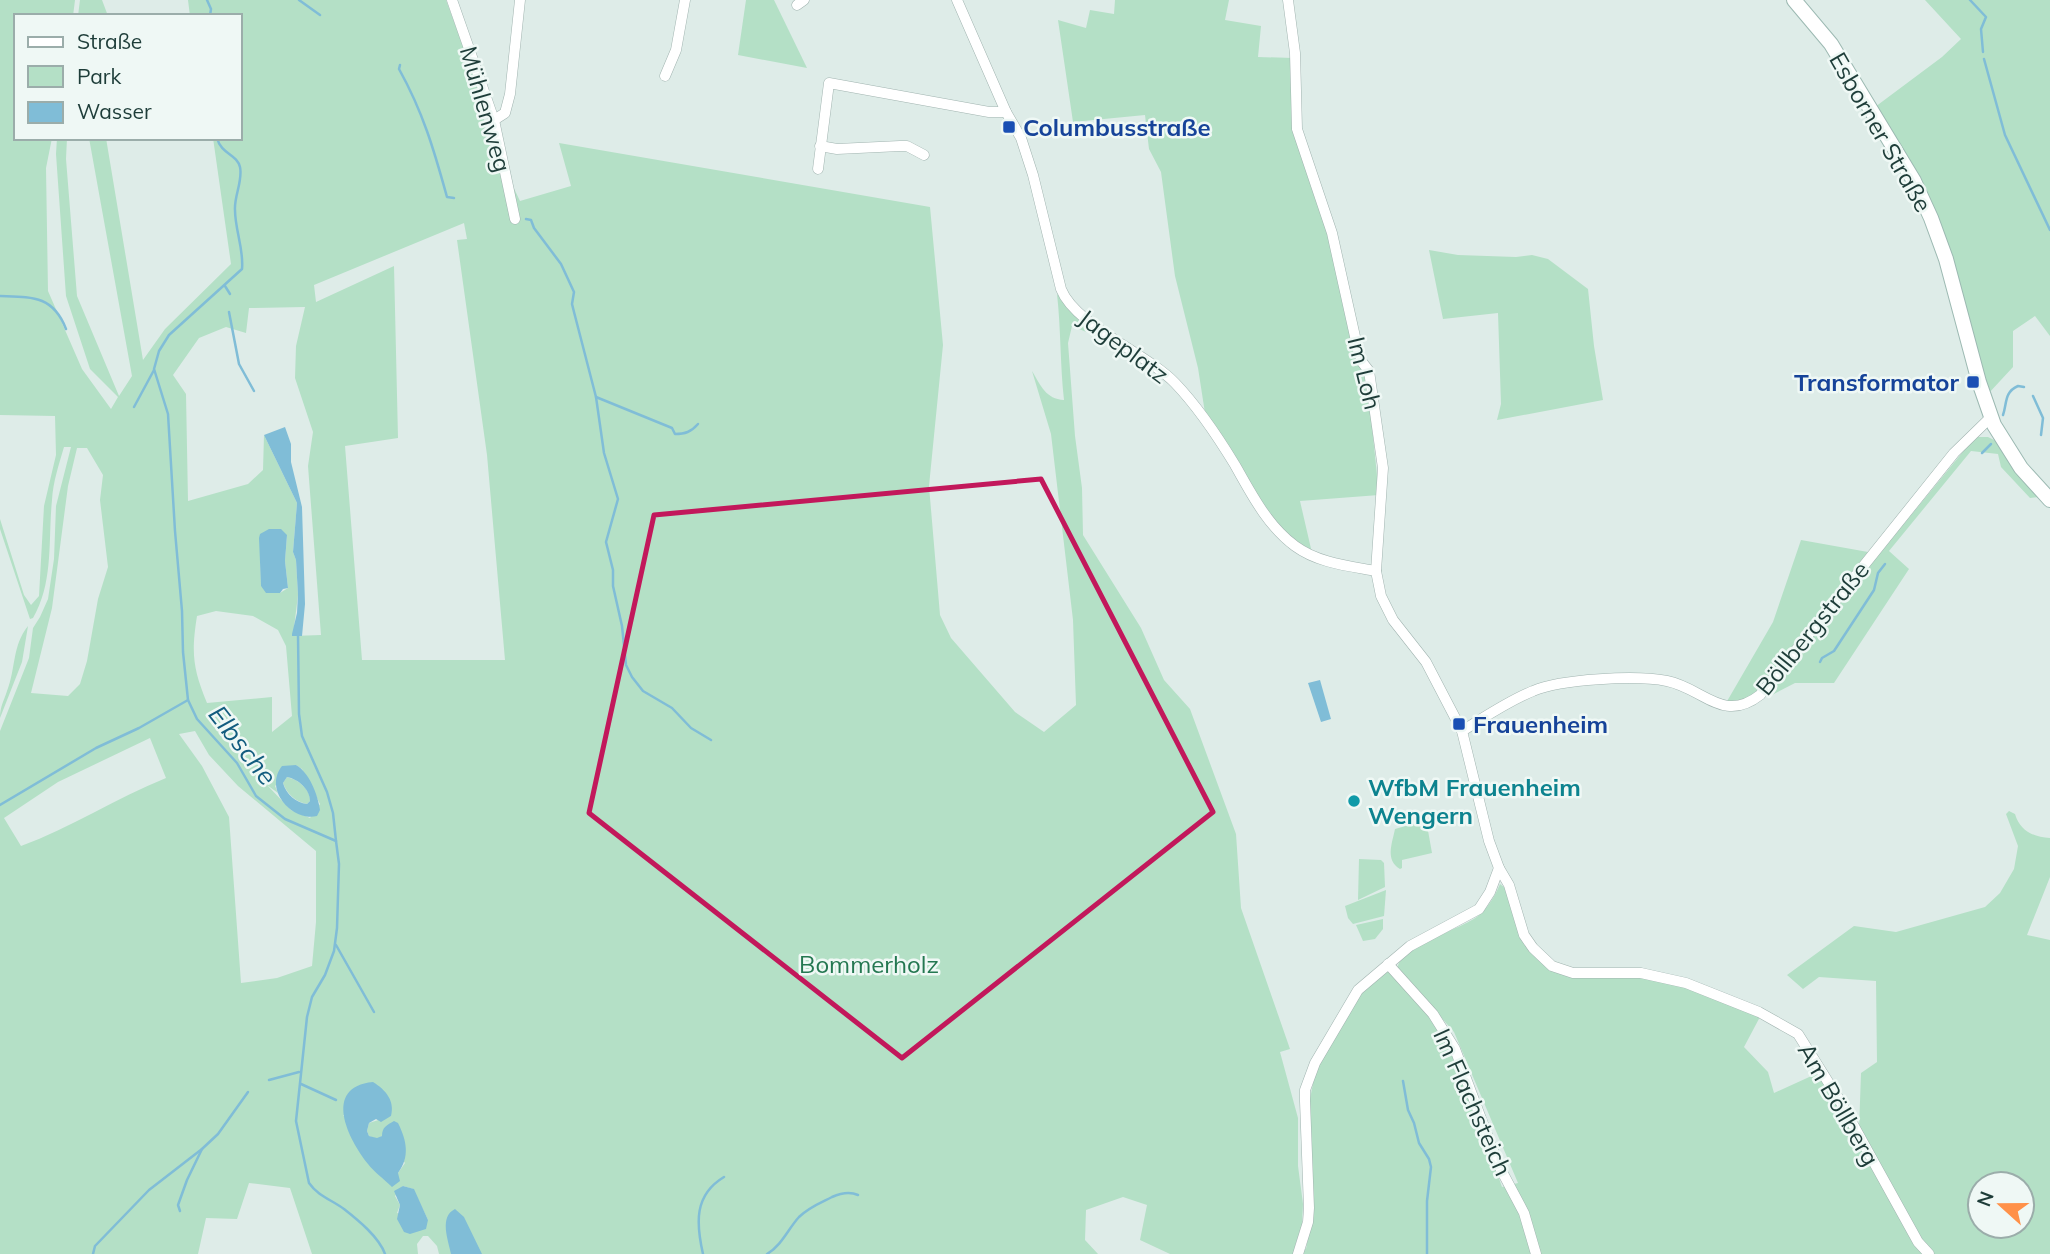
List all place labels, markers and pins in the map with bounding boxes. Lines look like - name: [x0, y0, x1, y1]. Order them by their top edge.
- place label: Columbusstraße: [1023, 112, 1211, 142]
- marker: Columbusstraße: [1001, 119, 1017, 135]
- place label: Transformator: [1794, 367, 1960, 397]
- marker: Transformator: [1965, 374, 1981, 390]
- place label: Frauenheim: [1473, 709, 1608, 739]
- marker: Frauenheim: [1451, 716, 1467, 732]
- place label: WfbM Frauenheim Wengern: [1368, 772, 1581, 830]
- marker: WfbM Frauenheim Wengern: [1346, 793, 1362, 809]

